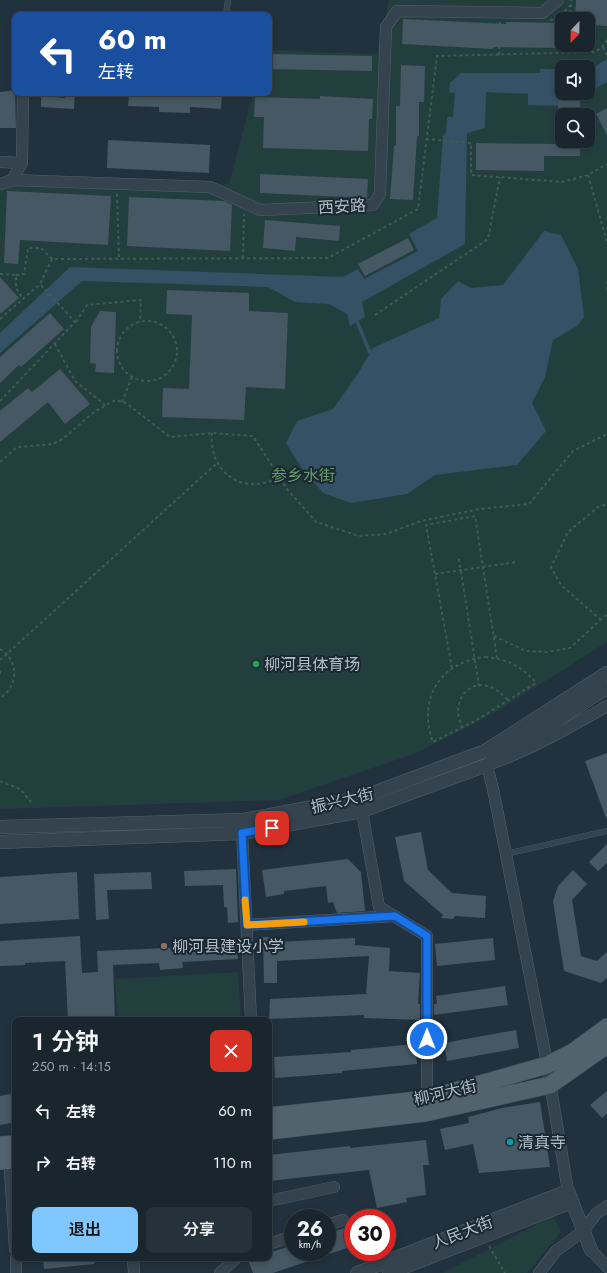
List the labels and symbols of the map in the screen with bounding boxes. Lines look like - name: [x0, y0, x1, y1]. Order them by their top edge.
- north arrow: [555, 12, 595, 52]
- street label: 西安路: [317, 194, 367, 219]
- park label: 参乡水街: [271, 464, 335, 487]
- place label: 柳河县体育场: [264, 653, 360, 676]
- marker: 柳河县体育场: [251, 659, 261, 669]
- street label: 振兴大街: [308, 782, 376, 819]
- pin: [255, 811, 289, 845]
- place label: 柳河县建设小学: [172, 935, 284, 958]
- marker: 柳河县建设小学: [159, 941, 169, 951]
- position arrow: [406, 1018, 448, 1060]
- street label: 柳河大街: [411, 1074, 479, 1111]
- place label: 清真寺: [518, 1131, 566, 1154]
- marker: 清真寺: [505, 1137, 515, 1147]
- speed limit sign: 30: [344, 1209, 396, 1261]
- street label: 人民大街: [428, 1210, 496, 1255]

